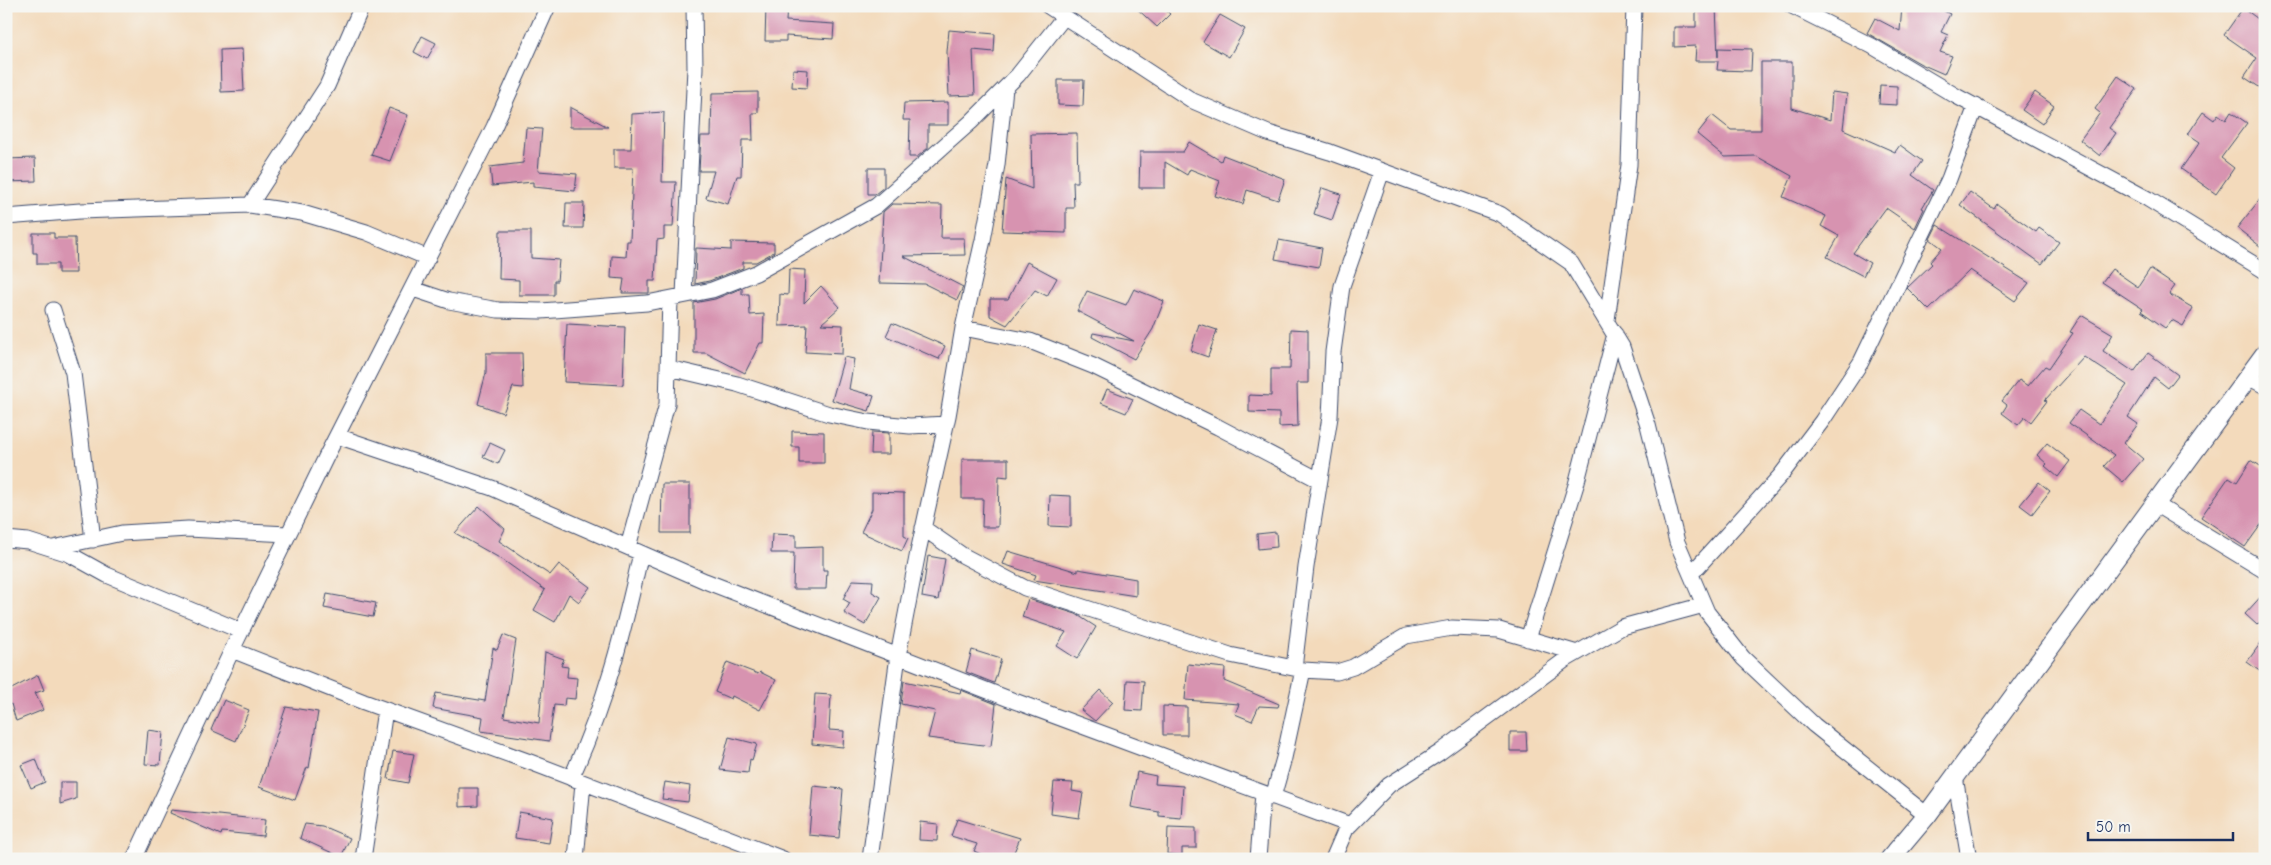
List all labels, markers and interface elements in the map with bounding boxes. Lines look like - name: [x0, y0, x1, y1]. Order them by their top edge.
- scale bar: [2088, 810, 2234, 842]
- text: 50 m: [2096, 818, 2131, 836]

